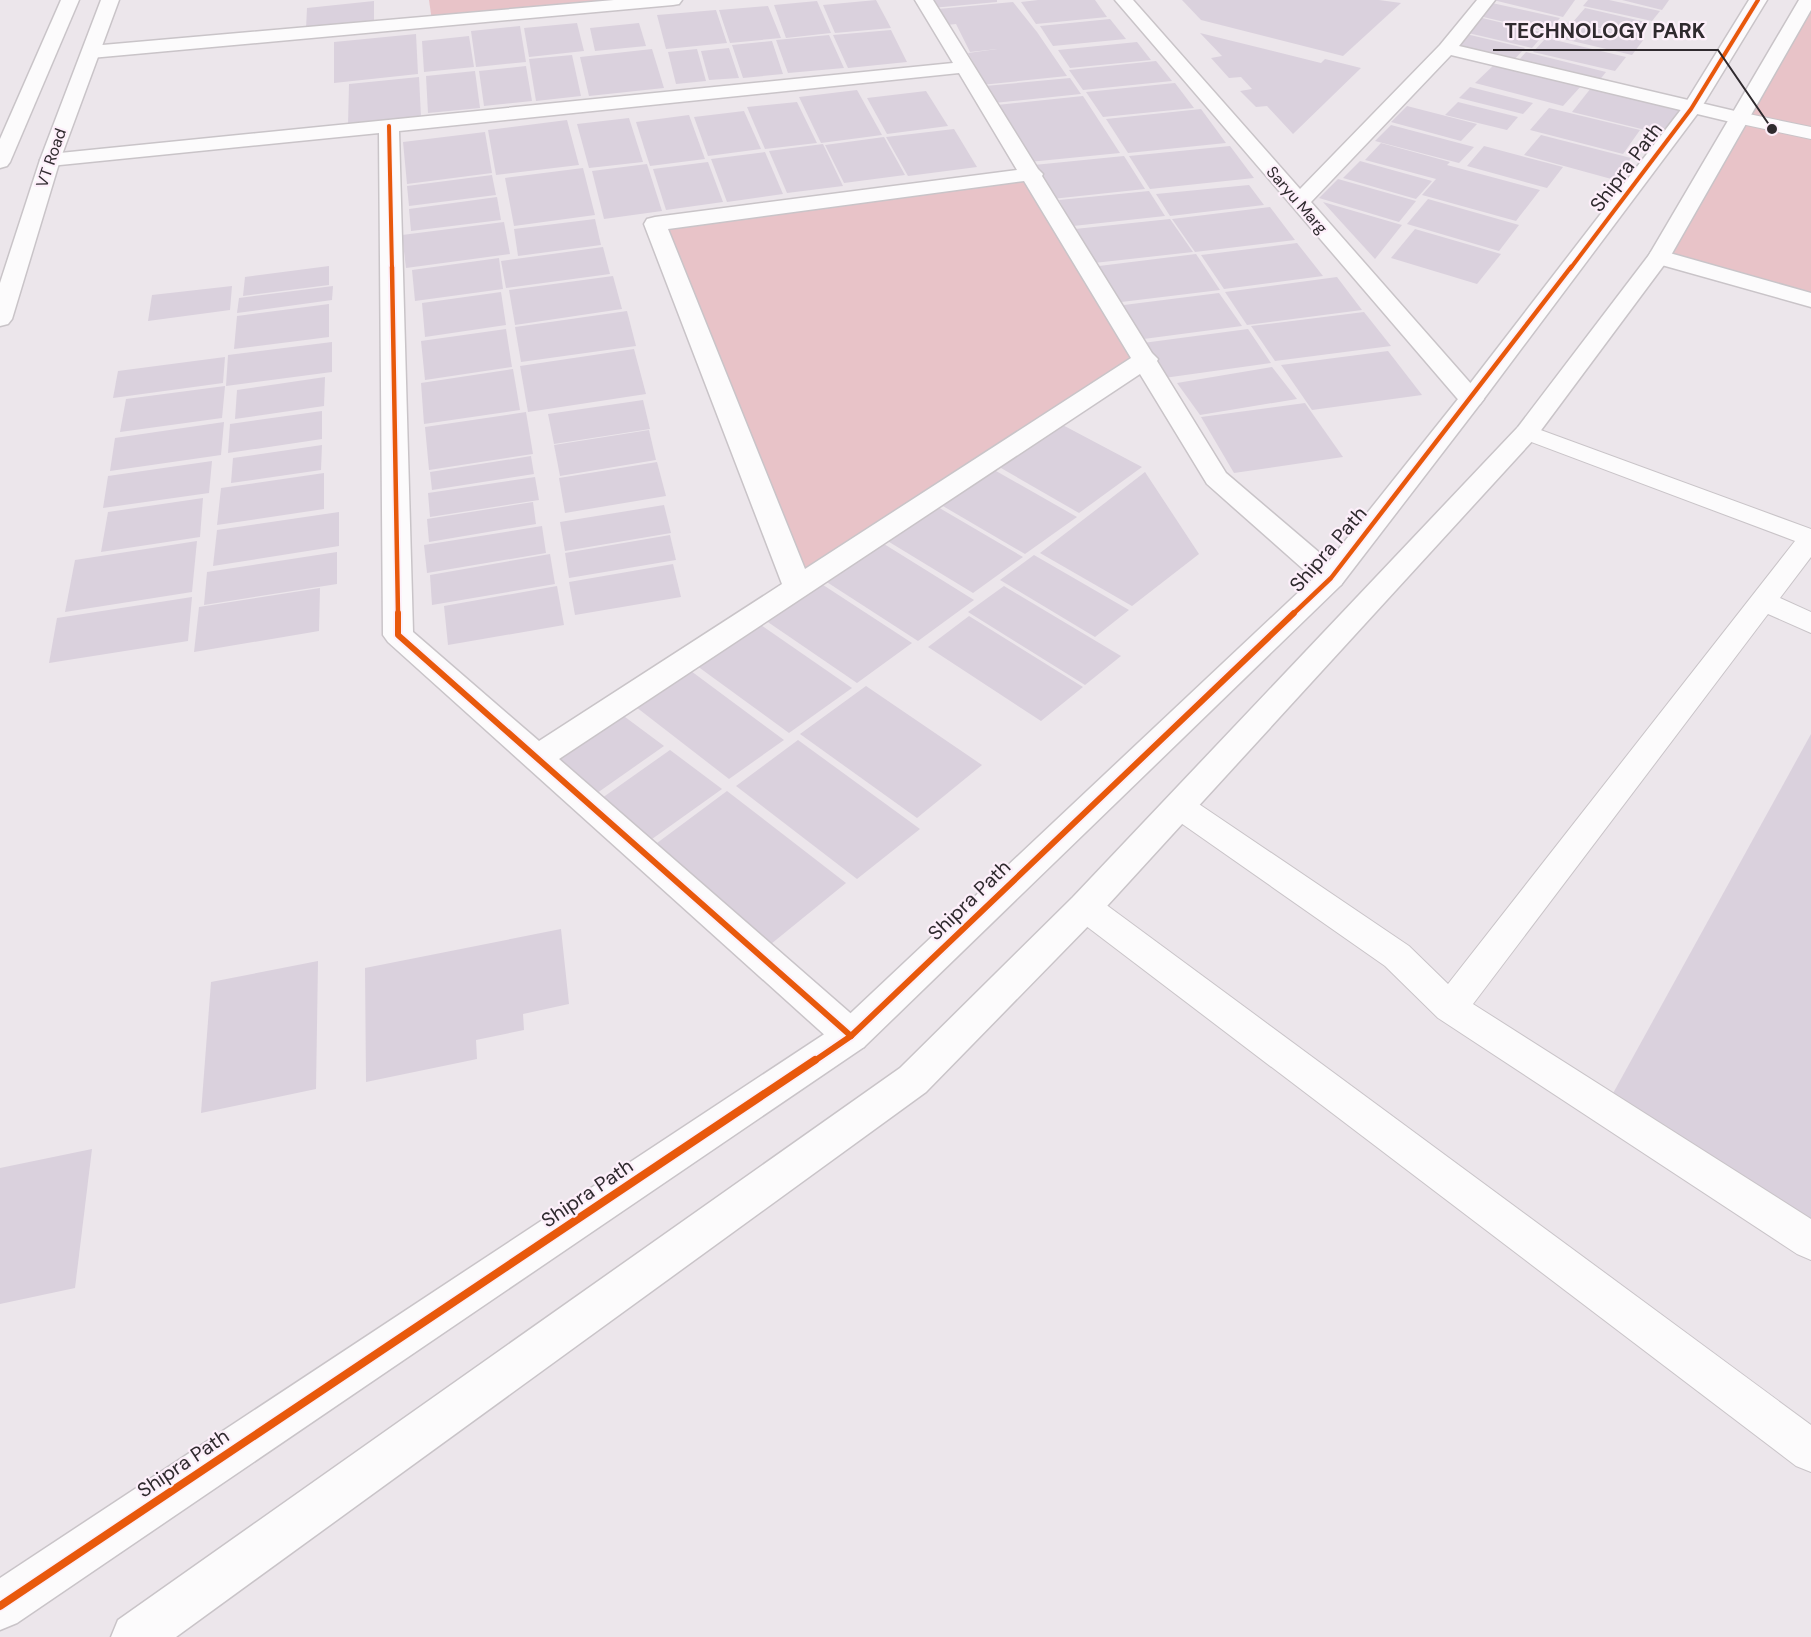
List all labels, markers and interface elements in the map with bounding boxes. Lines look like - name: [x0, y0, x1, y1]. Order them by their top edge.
- callout: TECHNOLOGY PARK: [1493, 11, 1718, 50]
- text: TECHNOLOGY PARK: [1505, 17, 1706, 45]
- street label: Shipra Path: [1584, 117, 1668, 217]
- street label: VT Road: [31, 126, 71, 190]
- street label: Saryu Marg: [1262, 162, 1332, 238]
- street label: Shipra Path: [1284, 501, 1372, 597]
- street label: Shipra Path: [922, 854, 1016, 946]
- street label: Shipra Path: [536, 1153, 638, 1233]
- street label: Shipra Path: [132, 1423, 234, 1503]

